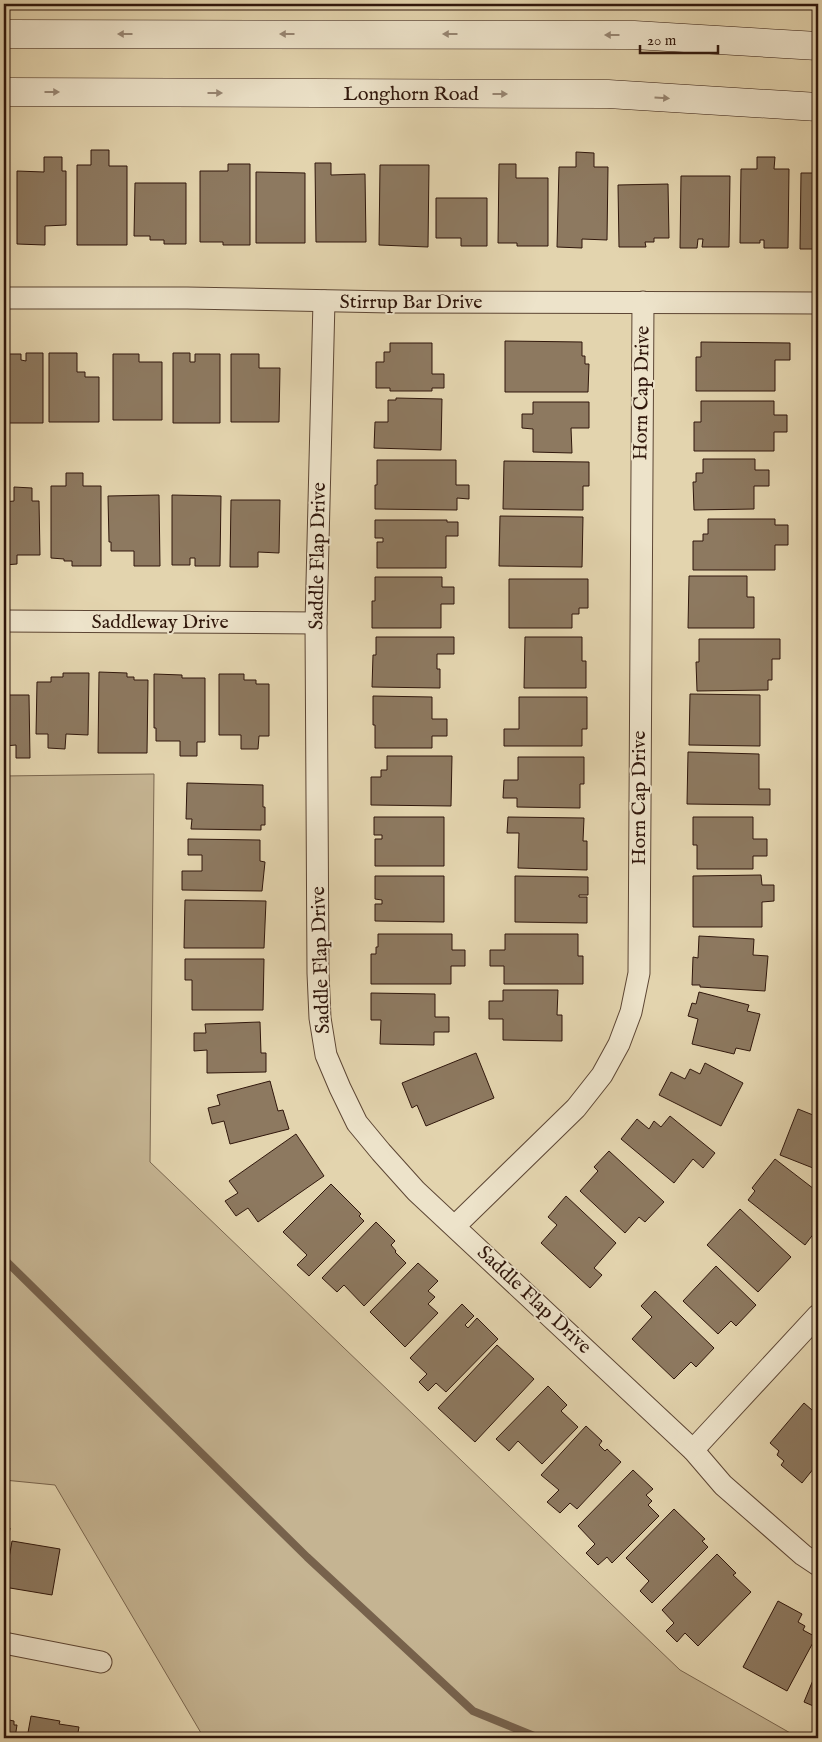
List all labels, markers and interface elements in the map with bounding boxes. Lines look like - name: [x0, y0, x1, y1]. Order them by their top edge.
- scale bar: [640, 22, 717, 54]
- one-way arrow: [117, 30, 133, 38]
- one-way arrow: [279, 30, 295, 38]
- one-way arrow: [442, 30, 458, 38]
- one-way arrow: [604, 31, 620, 39]
- text: 20 m: [647, 31, 677, 50]
- street label: Longhorn Road: [343, 82, 479, 107]
- one-way arrow: [45, 88, 61, 96]
- one-way arrow: [207, 89, 223, 97]
- one-way arrow: [492, 90, 508, 98]
- one-way arrow: [655, 94, 671, 102]
- street label: Stirrup Bar Drive: [340, 290, 482, 315]
- street label: Horn Cap Drive: [628, 325, 656, 461]
- street label: Saddle Flap Drive: [304, 482, 332, 630]
- street label: Saddleway Drive: [91, 610, 229, 635]
- street label: Horn Cap Drive: [627, 731, 652, 865]
- street label: Saddle Flap Drive: [306, 886, 336, 1034]
- street label: Saddle Flap Drive: [471, 1240, 597, 1360]

